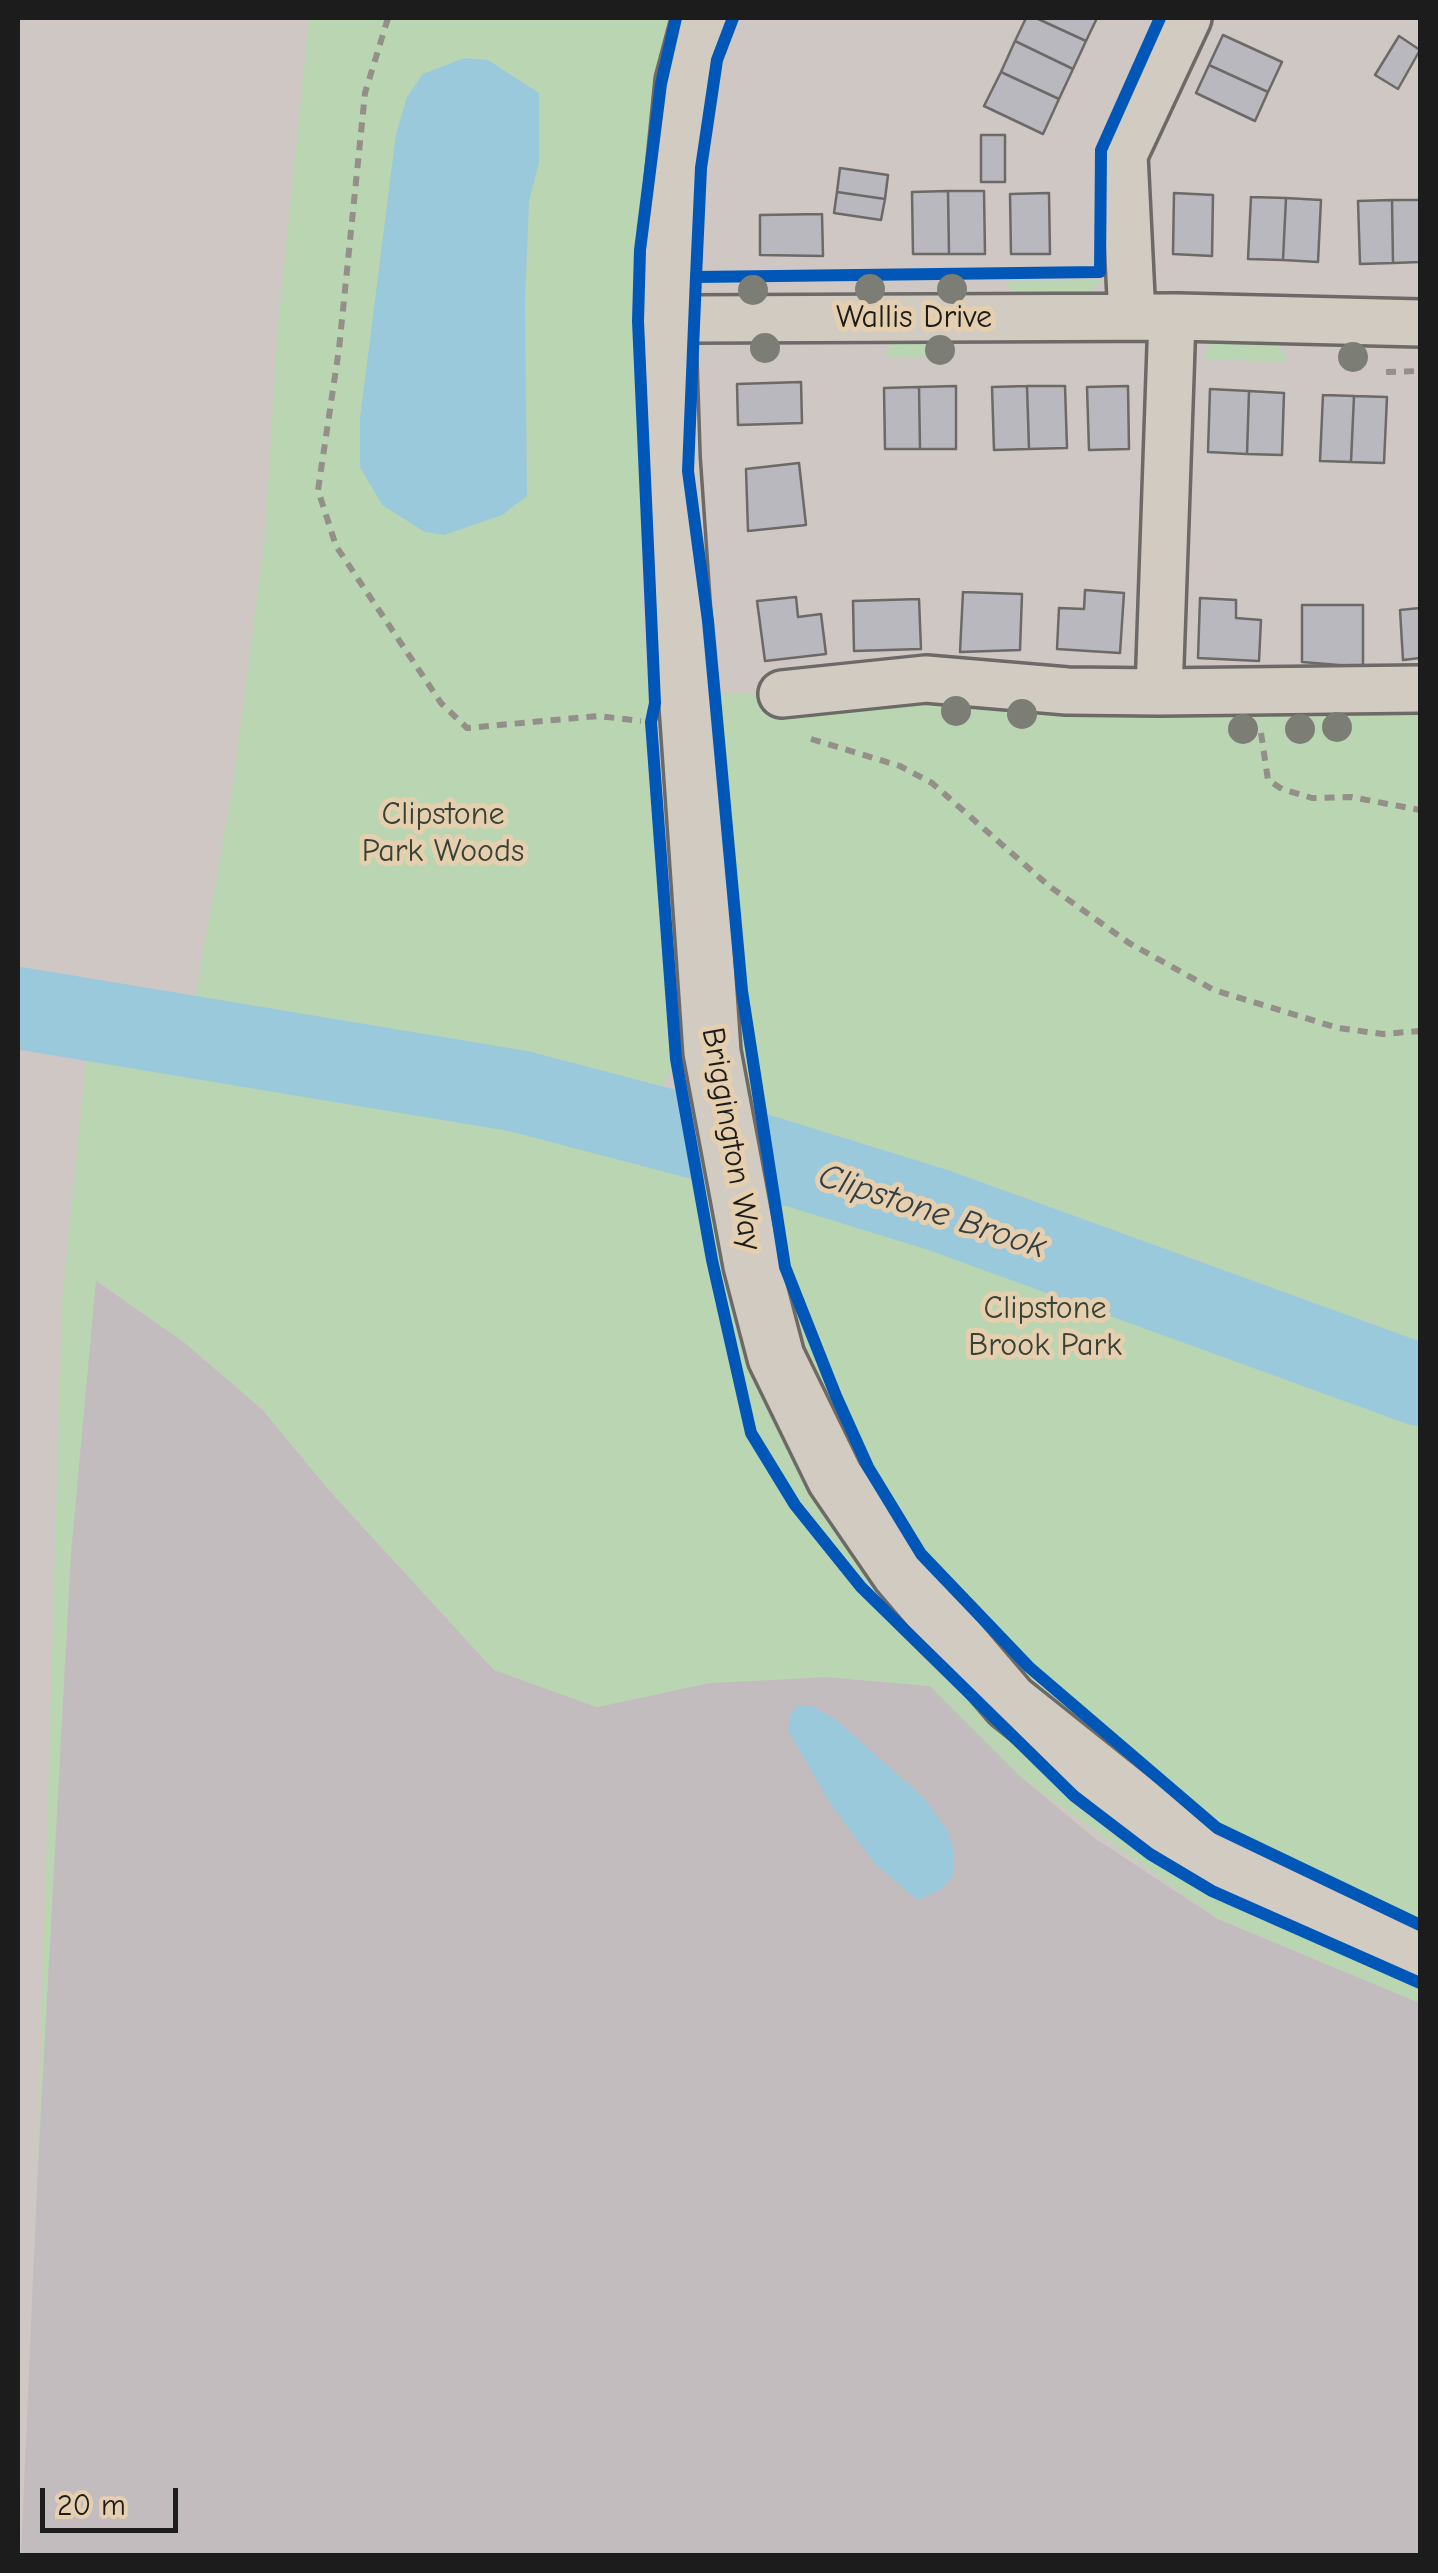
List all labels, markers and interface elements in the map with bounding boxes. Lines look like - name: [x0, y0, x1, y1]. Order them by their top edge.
- street label: Wallis Drive: [836, 299, 992, 337]
- park label: Clipstone Park Woods: [362, 796, 524, 871]
- street label: Briggington Way: [693, 1025, 769, 1253]
- water label: Clipstone Brook: [813, 1155, 1051, 1269]
- park label: Clipstone Brook Park: [968, 1290, 1122, 1365]
- scale bar: [45, 2468, 182, 2530]
- text: 20 m: [57, 2488, 126, 2523]

